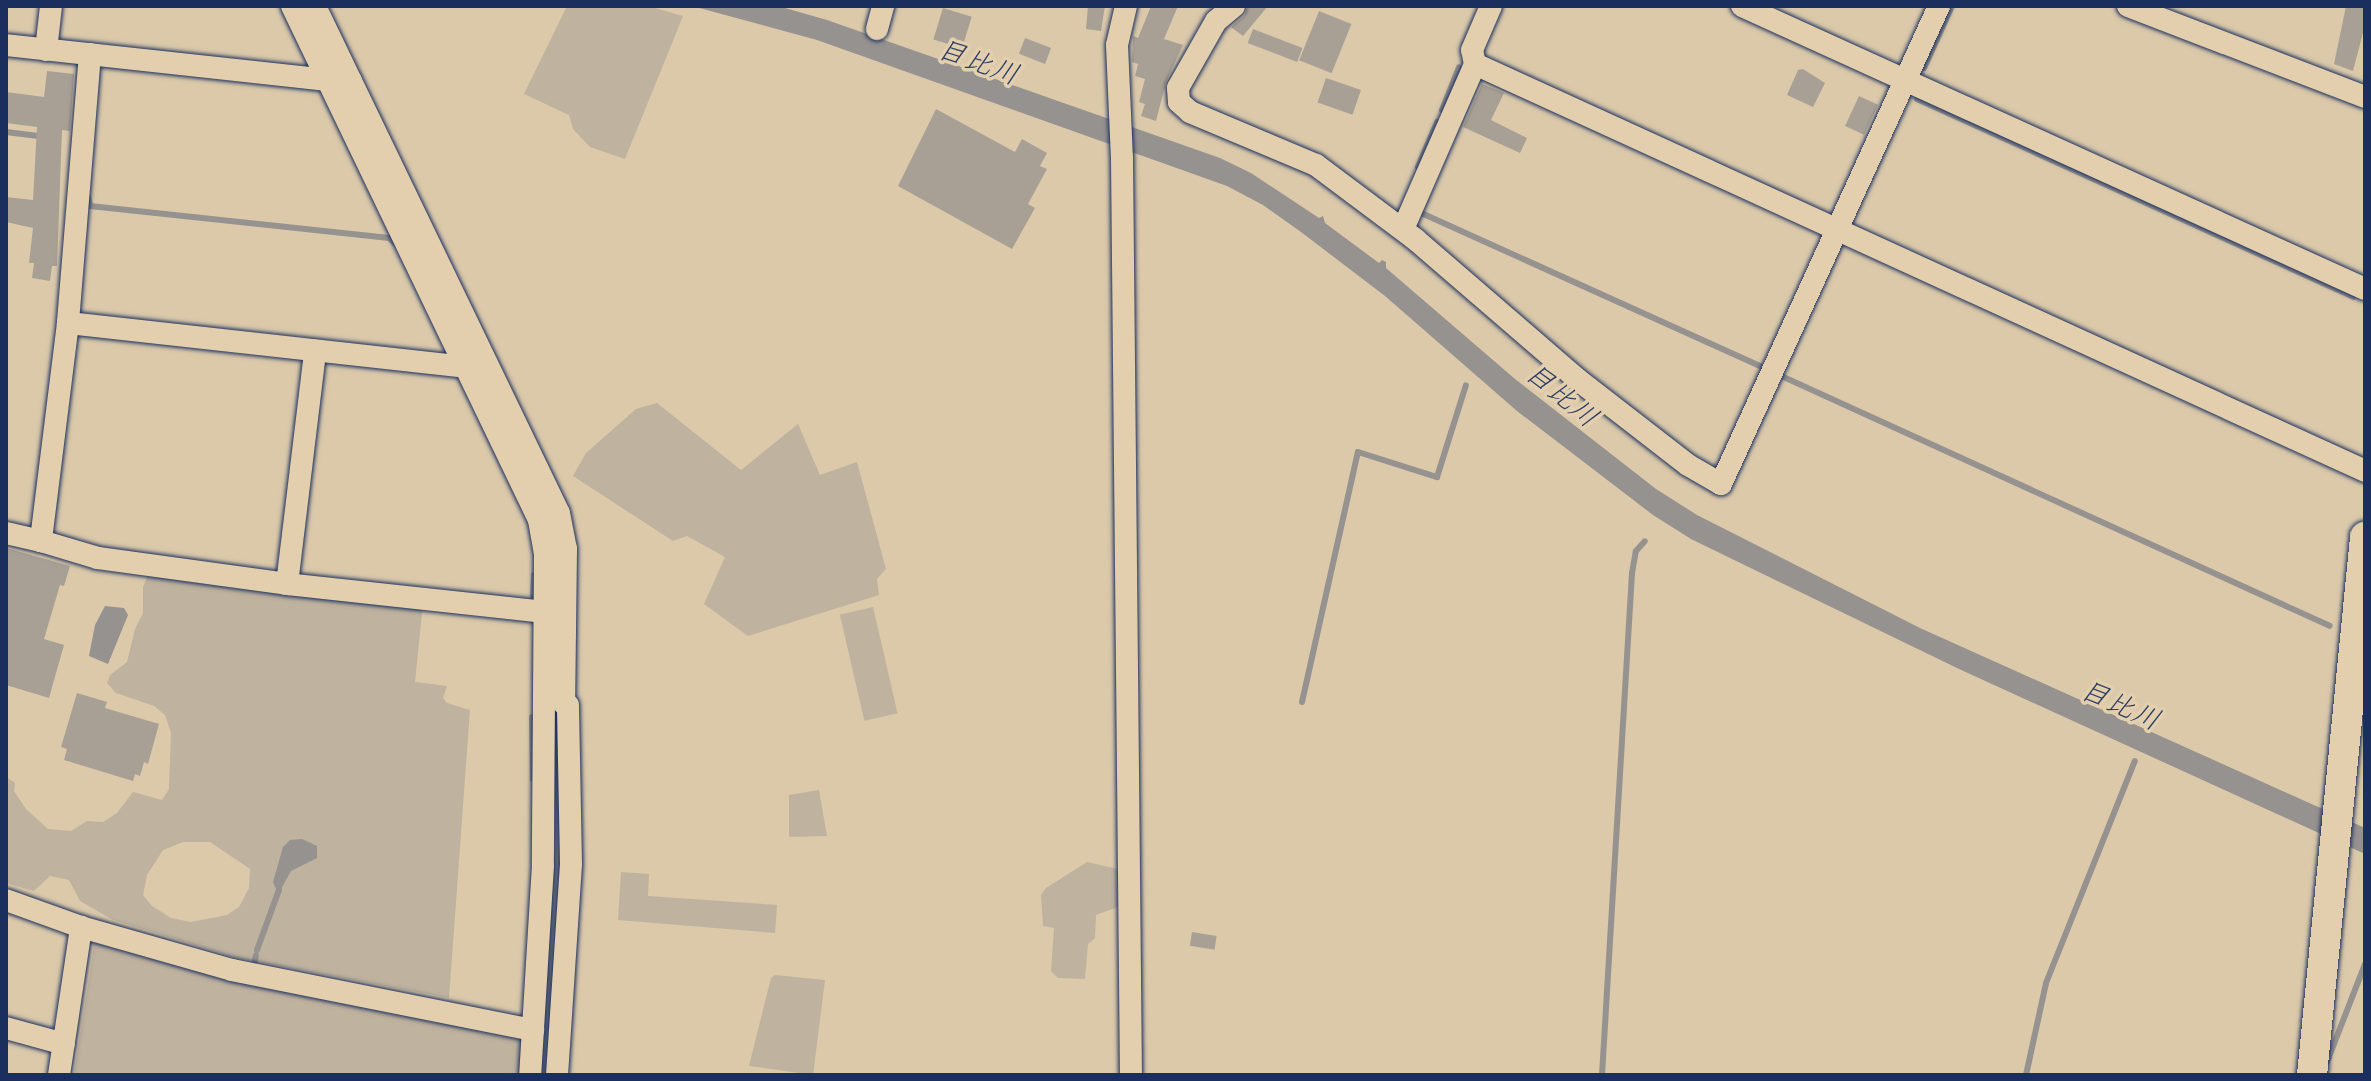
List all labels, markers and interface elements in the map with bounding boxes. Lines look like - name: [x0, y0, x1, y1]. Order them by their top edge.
- water label: 目比川: [933, 33, 1023, 93]
- water label: 目比川: [1518, 357, 1604, 435]
- water label: 目比川: [2075, 674, 2165, 738]

